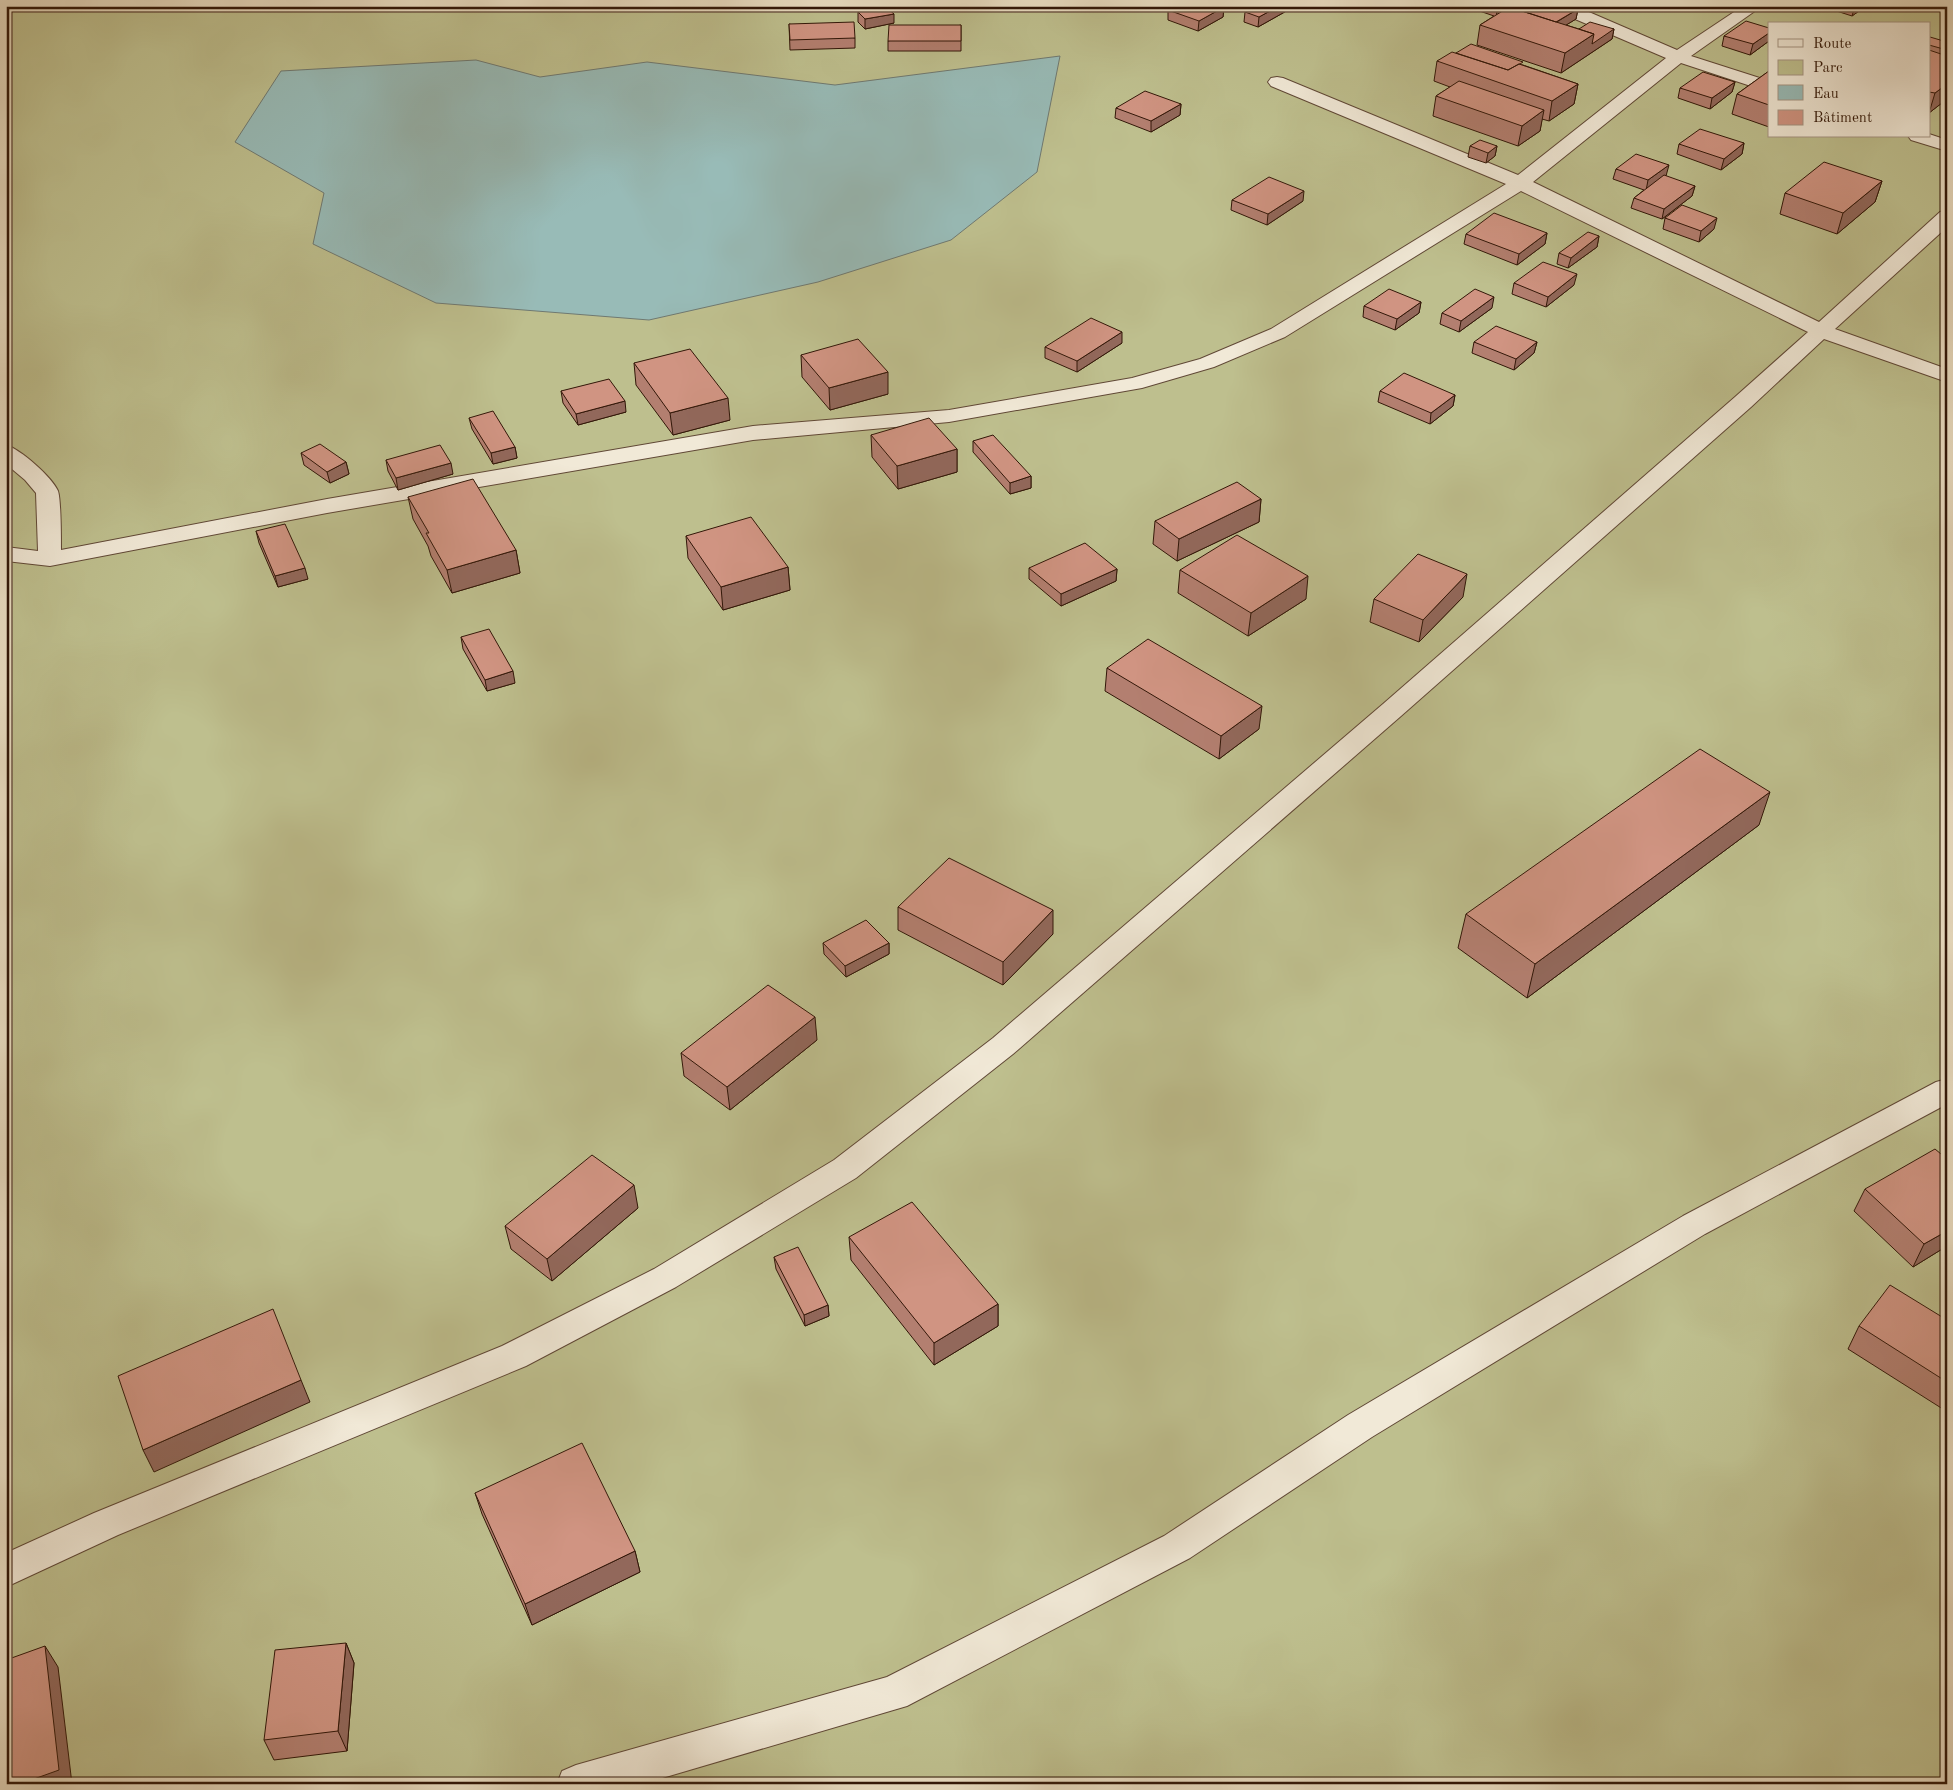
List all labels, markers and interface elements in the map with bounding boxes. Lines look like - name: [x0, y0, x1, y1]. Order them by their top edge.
- legend: [1768, 22, 1930, 138]
- text: Route: [1813, 37, 1851, 52]
- text: Parc: [1813, 61, 1843, 76]
- text: Eau: [1813, 87, 1839, 102]
- text: Bâtiment: [1813, 111, 1872, 126]

